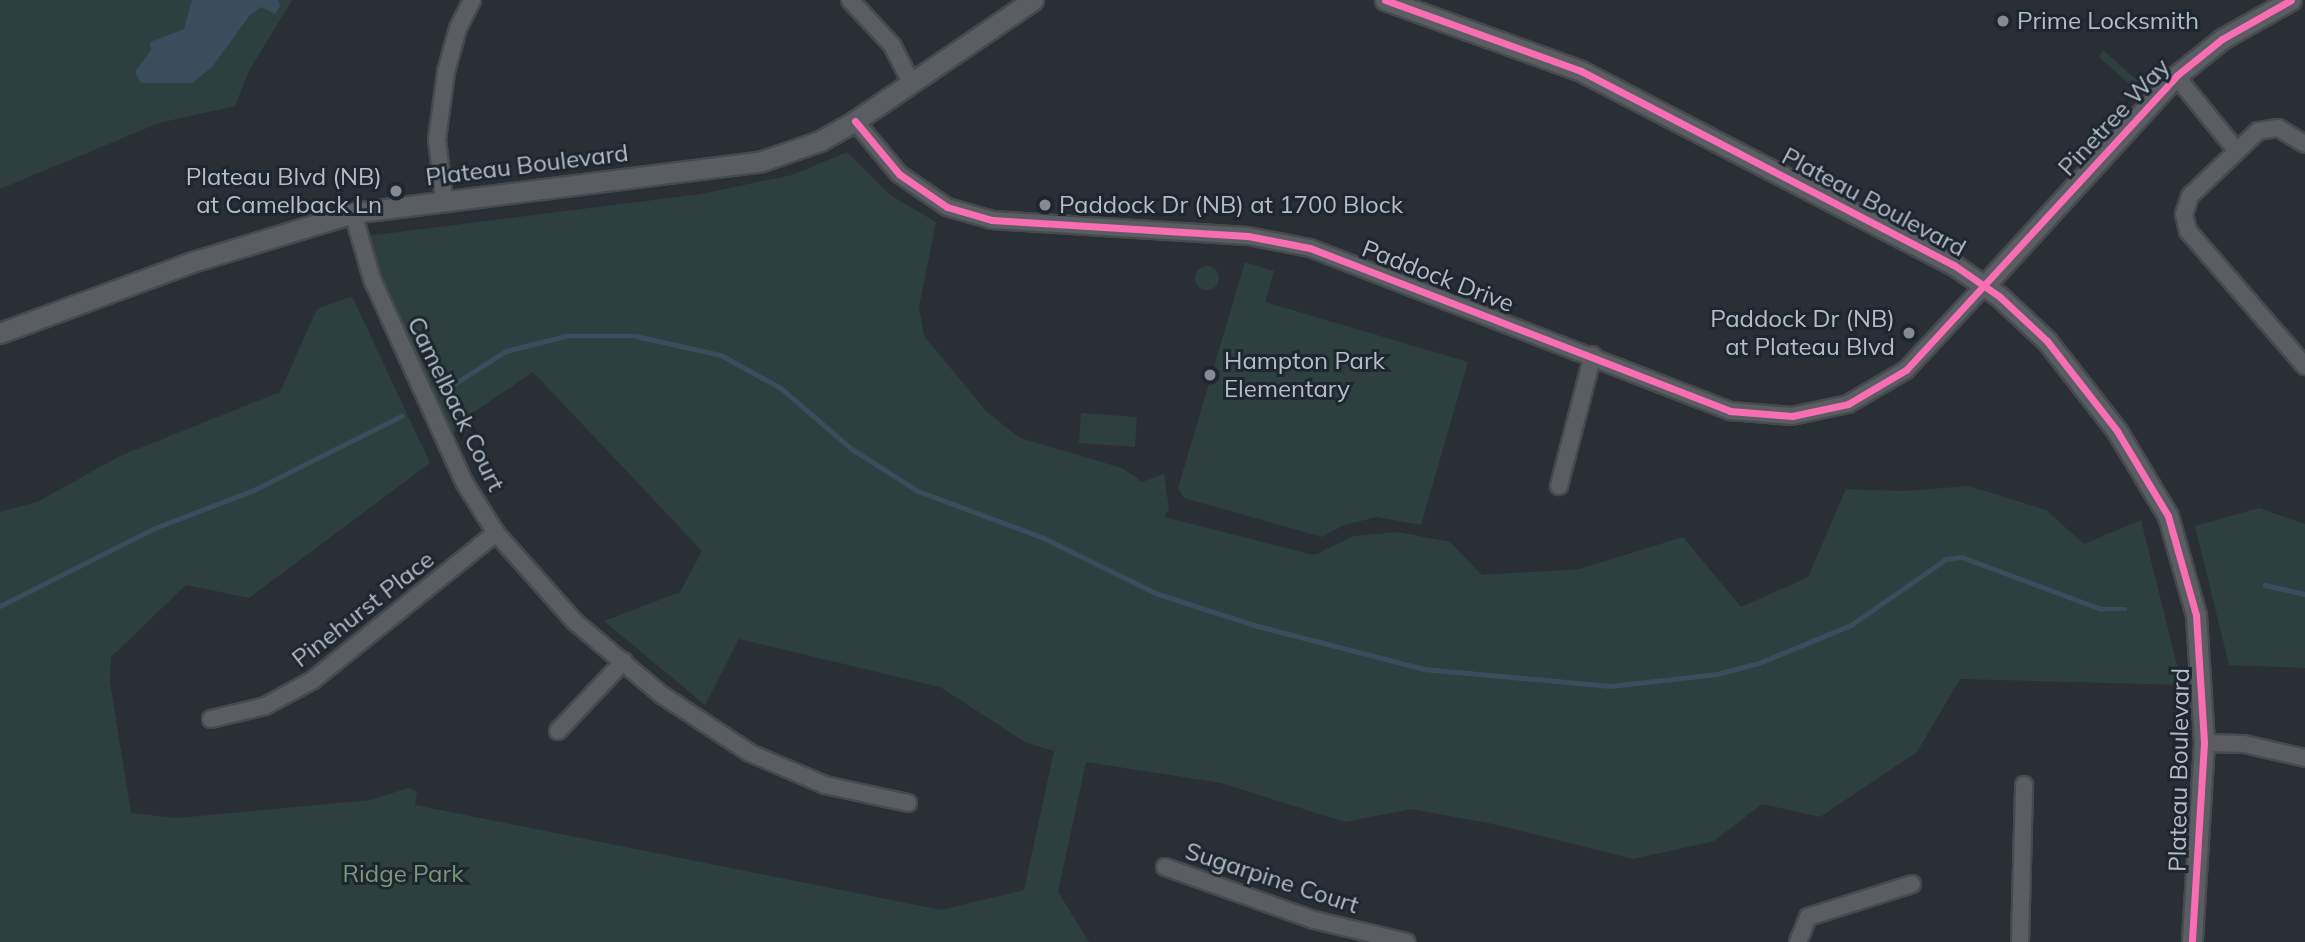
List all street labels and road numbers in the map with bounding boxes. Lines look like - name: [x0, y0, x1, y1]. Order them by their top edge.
- street label: Pinetree Way: [2052, 52, 2176, 182]
- street label: Plateau Boulevard: [424, 138, 630, 192]
- street label: Plateau Boulevard: [1777, 141, 1971, 263]
- street label: Paddock Drive: [1358, 234, 1518, 318]
- street label: Camelback Court: [401, 312, 511, 496]
- street label: Pinehurst Place: [286, 545, 440, 673]
- street label: Plateau Boulevard: [2163, 668, 2195, 872]
- street label: Sugarpine Court: [1182, 836, 1362, 920]

